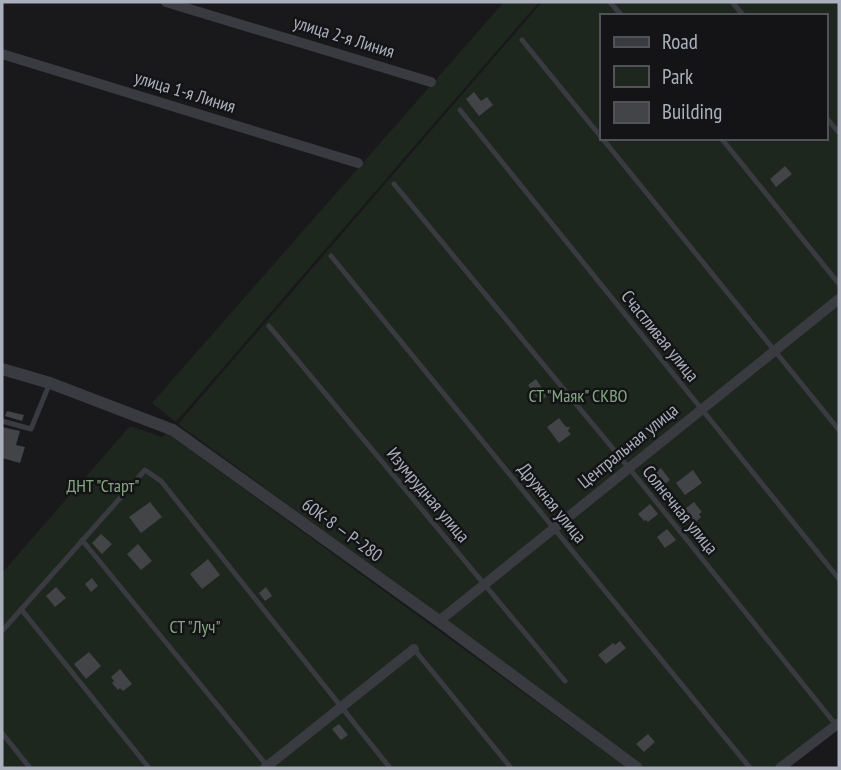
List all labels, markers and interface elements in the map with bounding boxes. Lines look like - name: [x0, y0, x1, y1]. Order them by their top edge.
- street label: улица 2-я Линия: [291, 10, 397, 63]
- legend: [600, 14, 827, 140]
- text: Road: [662, 28, 698, 55]
- text: Park: [662, 63, 693, 90]
- street label: улица 1-я Линия: [132, 65, 238, 118]
- text: Building: [662, 98, 722, 125]
- street label: Счастливая улица: [616, 285, 704, 386]
- park label: СТ "Маяк" СКВО: [528, 384, 628, 407]
- street label: Центральная улица: [573, 398, 682, 493]
- street label: Изумрудная улица: [382, 442, 475, 547]
- street label: Дружная улица: [513, 458, 592, 547]
- street label: Солнечная улица: [638, 461, 723, 559]
- park label: ДНТ "Старт": [66, 474, 140, 497]
- street label: 60К-8 — Р-280: [297, 493, 387, 567]
- park label: СТ "Луч": [169, 615, 221, 638]

